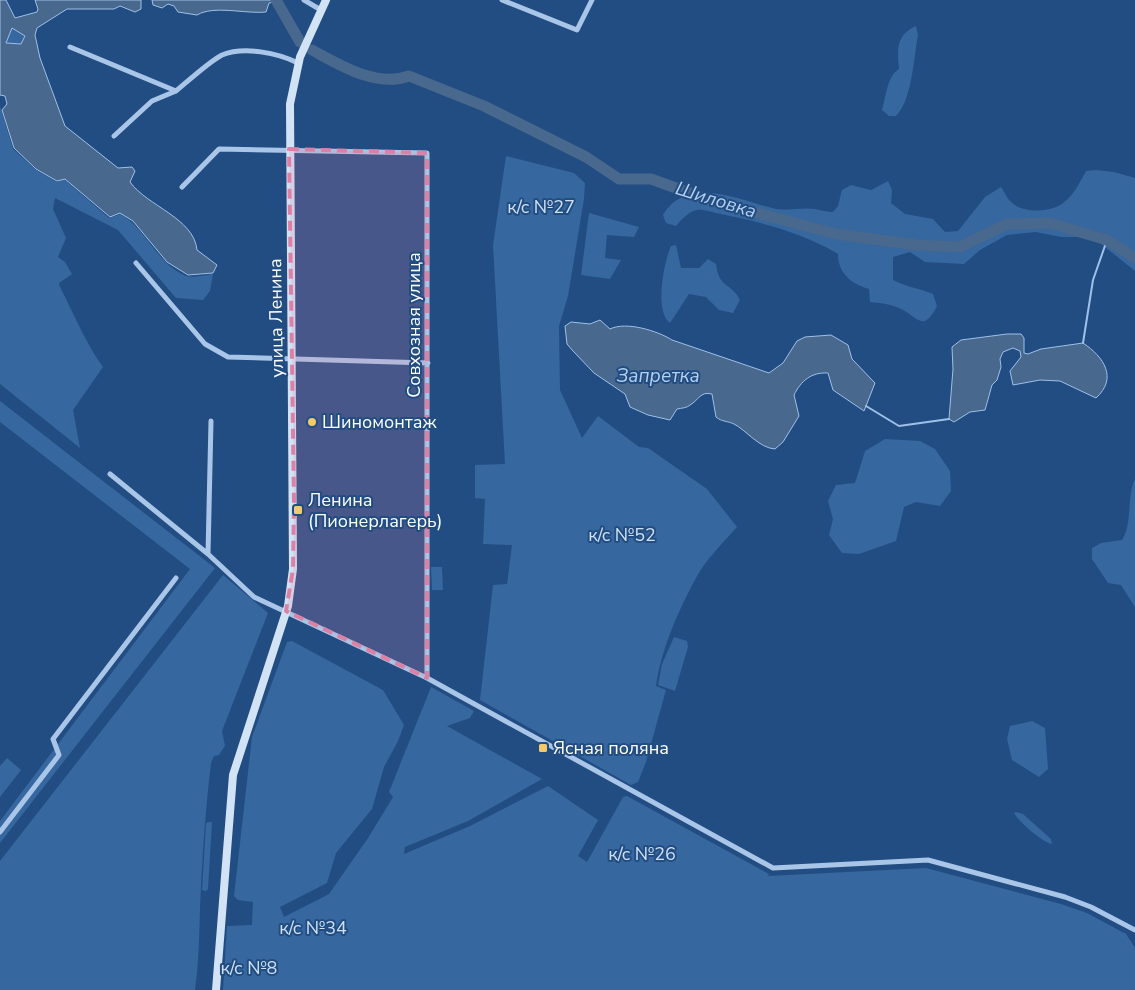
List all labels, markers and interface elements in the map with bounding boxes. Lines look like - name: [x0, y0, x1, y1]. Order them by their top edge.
- water label: Шиловка: [672, 175, 760, 225]
- park label: к/с №27: [507, 195, 575, 219]
- street label: Совхозная улица: [402, 252, 426, 398]
- street label: улица Ленина: [263, 258, 289, 378]
- water label: Запретка: [616, 363, 700, 389]
- place label: Шиномонтаж: [322, 410, 438, 434]
- marker: Шиномонтаж: [306, 416, 318, 428]
- place label: Ленина (Пионерлагерь): [308, 488, 443, 533]
- marker: Ленина (Пионерлагерь): [292, 504, 304, 516]
- park label: к/с №52: [588, 523, 656, 547]
- place label: Ясная поляна: [553, 736, 669, 760]
- marker: Ясная поляна: [537, 742, 549, 754]
- park label: к/с №26: [608, 842, 676, 866]
- park label: к/с №34: [279, 916, 347, 940]
- park label: к/с №8: [221, 956, 277, 980]

